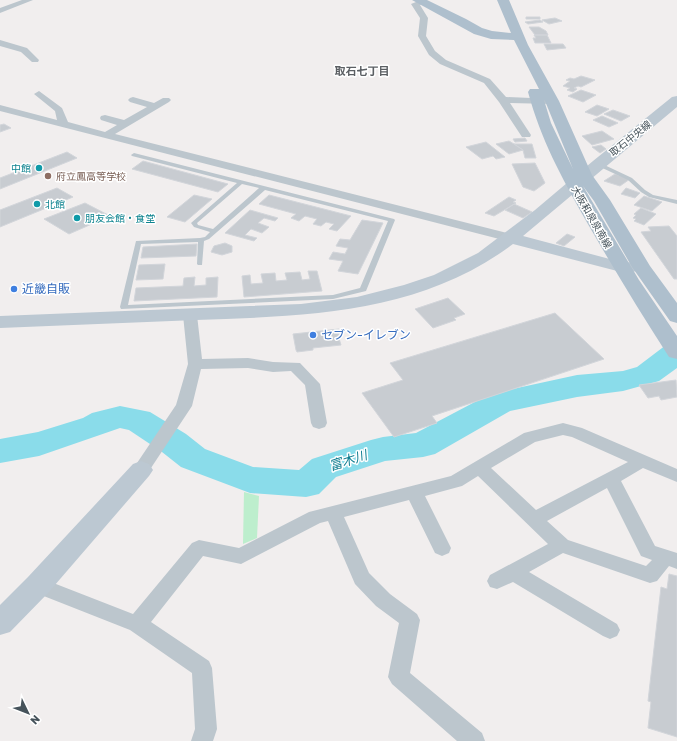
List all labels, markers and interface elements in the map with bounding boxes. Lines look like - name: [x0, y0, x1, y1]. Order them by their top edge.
- district label: 取石七丁目: [335, 65, 390, 78]
- street label: 取石中央線: [607, 118, 654, 159]
- place label: 中館: [11, 163, 31, 175]
- marker: 中館: [34, 163, 44, 173]
- marker: 府立鳳高等学校: [43, 171, 53, 181]
- place label: 府立鳳高等学校: [56, 171, 126, 183]
- street label: 大阪和泉泉南線: [568, 184, 614, 251]
- marker: 北館: [32, 199, 42, 209]
- place label: 北館: [45, 199, 65, 211]
- marker: 朋友会館・食堂: [72, 213, 82, 223]
- place label: 朋友会館・食堂: [85, 213, 155, 225]
- place label: 近畿自販: [22, 282, 70, 296]
- marker: 近畿自販: [9, 284, 19, 294]
- place label: セブン-イレブン: [321, 328, 411, 342]
- marker: セブン-イレブン: [308, 330, 318, 340]
- water label: 富木川: [327, 447, 371, 474]
- north arrow: [8, 693, 48, 733]
- text: N: [27, 712, 42, 727]

